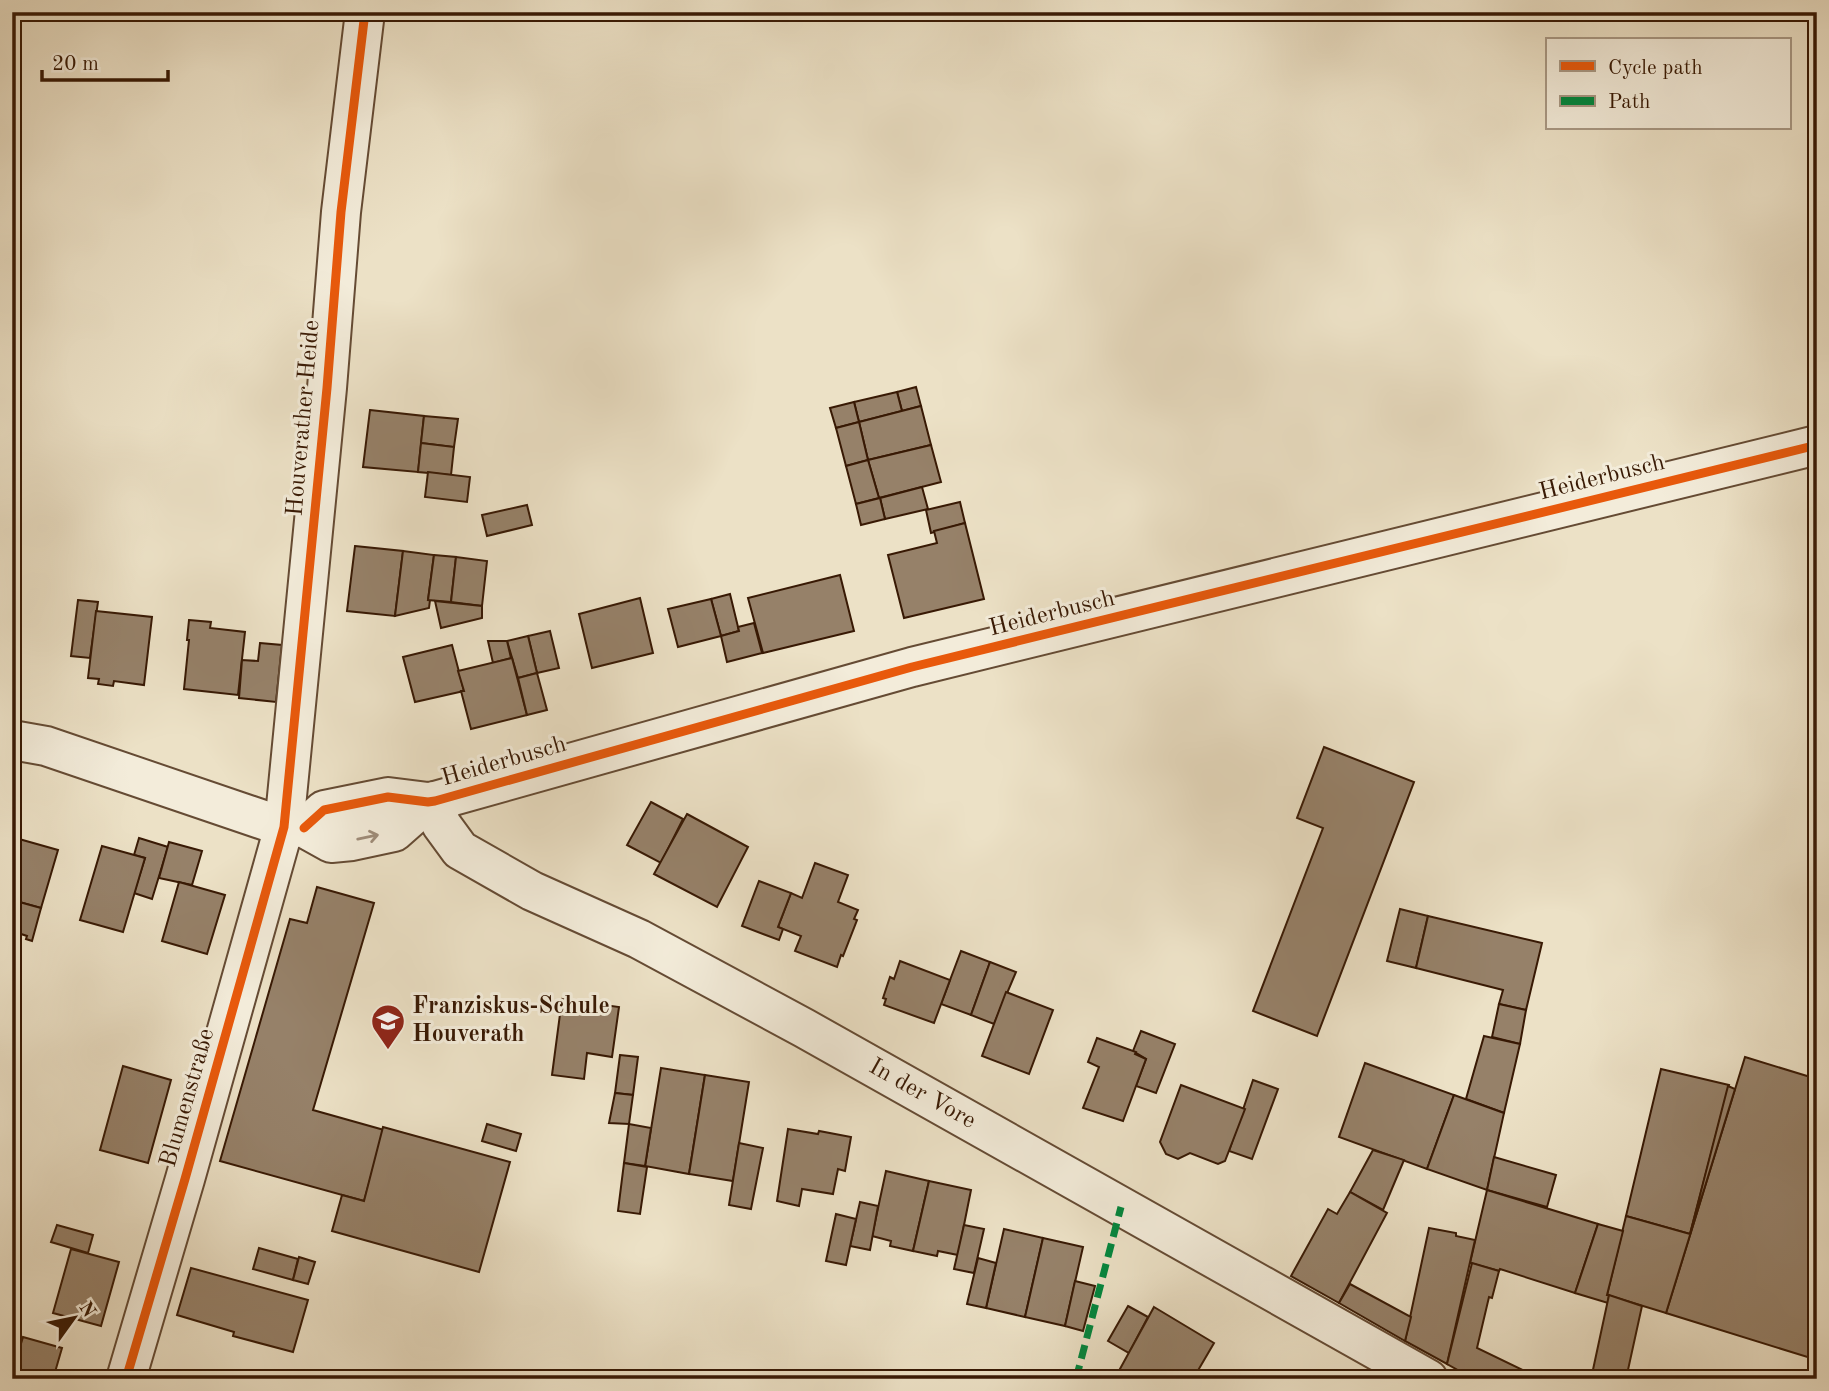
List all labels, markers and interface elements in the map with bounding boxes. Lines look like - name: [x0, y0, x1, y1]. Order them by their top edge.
- scale bar: [42, 38, 168, 82]
- legend: [1546, 38, 1790, 130]
- text: 20 m: [52, 54, 99, 75]
- text: Cycle path: [1608, 58, 1703, 79]
- text: Path: [1608, 92, 1651, 113]
- street label: Houverather Heide: [283, 319, 325, 517]
- street label: Heiderbusch: [1537, 451, 1667, 505]
- street label: Heiderbusch: [987, 587, 1117, 641]
- street label: Heiderbusch: [439, 733, 569, 791]
- one-way arrow: [356, 830, 379, 844]
- place label: Franziskus-Schule Houverath: [412, 995, 610, 1047]
- school or university icon: Franziskus-Schule Houverath: [369, 1002, 407, 1051]
- street label: Blumenstraße: [157, 1026, 219, 1170]
- street label: In der Vore: [865, 1055, 979, 1134]
- north arrow: [38, 1282, 108, 1352]
- text: N: [74, 1299, 98, 1322]

